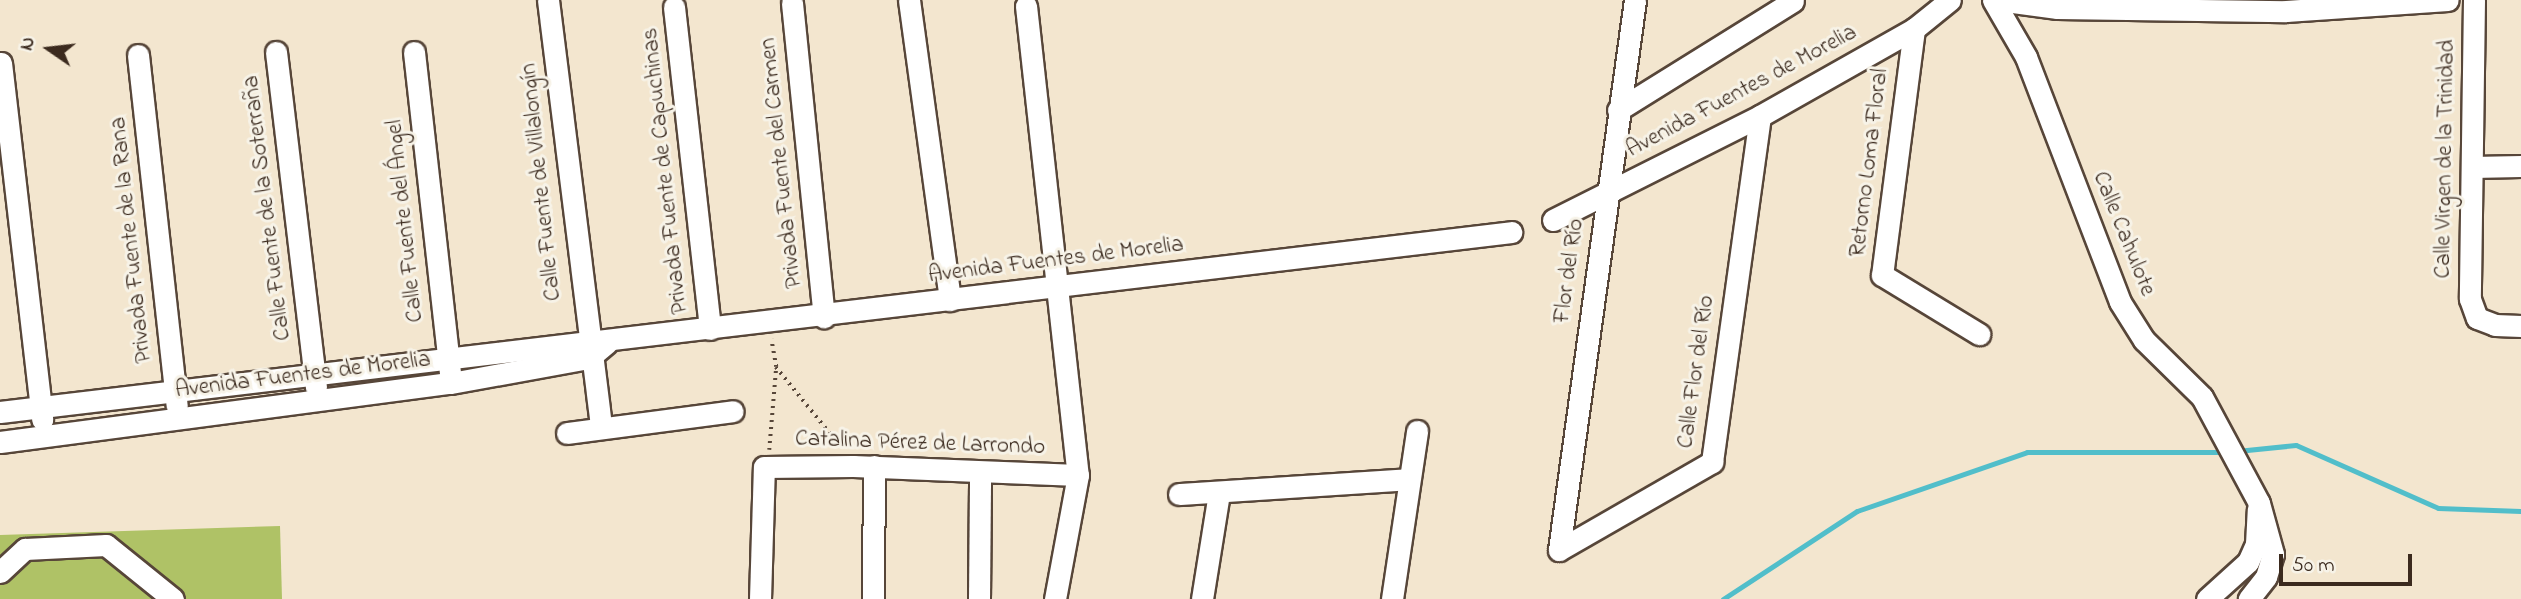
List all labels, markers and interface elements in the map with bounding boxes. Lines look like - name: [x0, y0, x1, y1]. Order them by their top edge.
- north arrow: [14, 14, 84, 84]
- street label: Avenida Fuentes de Morelia: [1622, 20, 1862, 164]
- street label: Privada Fuente de Capuchinas: [637, 26, 695, 316]
- text: N: [13, 34, 43, 53]
- street label: Privada Fuente del Carmen: [755, 36, 809, 290]
- street label: Calle Virgen de la Trinidad: [2430, 39, 2462, 279]
- street label: Calle Fuente de Villalongín: [516, 62, 568, 302]
- street label: Retorno Loma Floral: [1845, 67, 1895, 259]
- street label: Calle Fuente de la Soterraña: [238, 74, 298, 342]
- street label: Privada Fuente de la Rana: [105, 116, 159, 364]
- street label: Calle Fuente del Ángel: [382, 118, 430, 324]
- street label: Calle Cahulote: [2086, 168, 2160, 300]
- street label: Flor del Río: [1549, 217, 1591, 325]
- street label: Avenida Fuentes de Morelia: [927, 232, 1185, 290]
- street label: Calle Flor del Río: [1673, 294, 1721, 450]
- street label: Avenida Fuentes de Morelia: [174, 347, 432, 405]
- street label: Catalina Pérez de Larrondo: [795, 426, 1045, 462]
- scale bar: [2283, 540, 2416, 584]
- text: 50 m: [2292, 551, 2335, 581]

